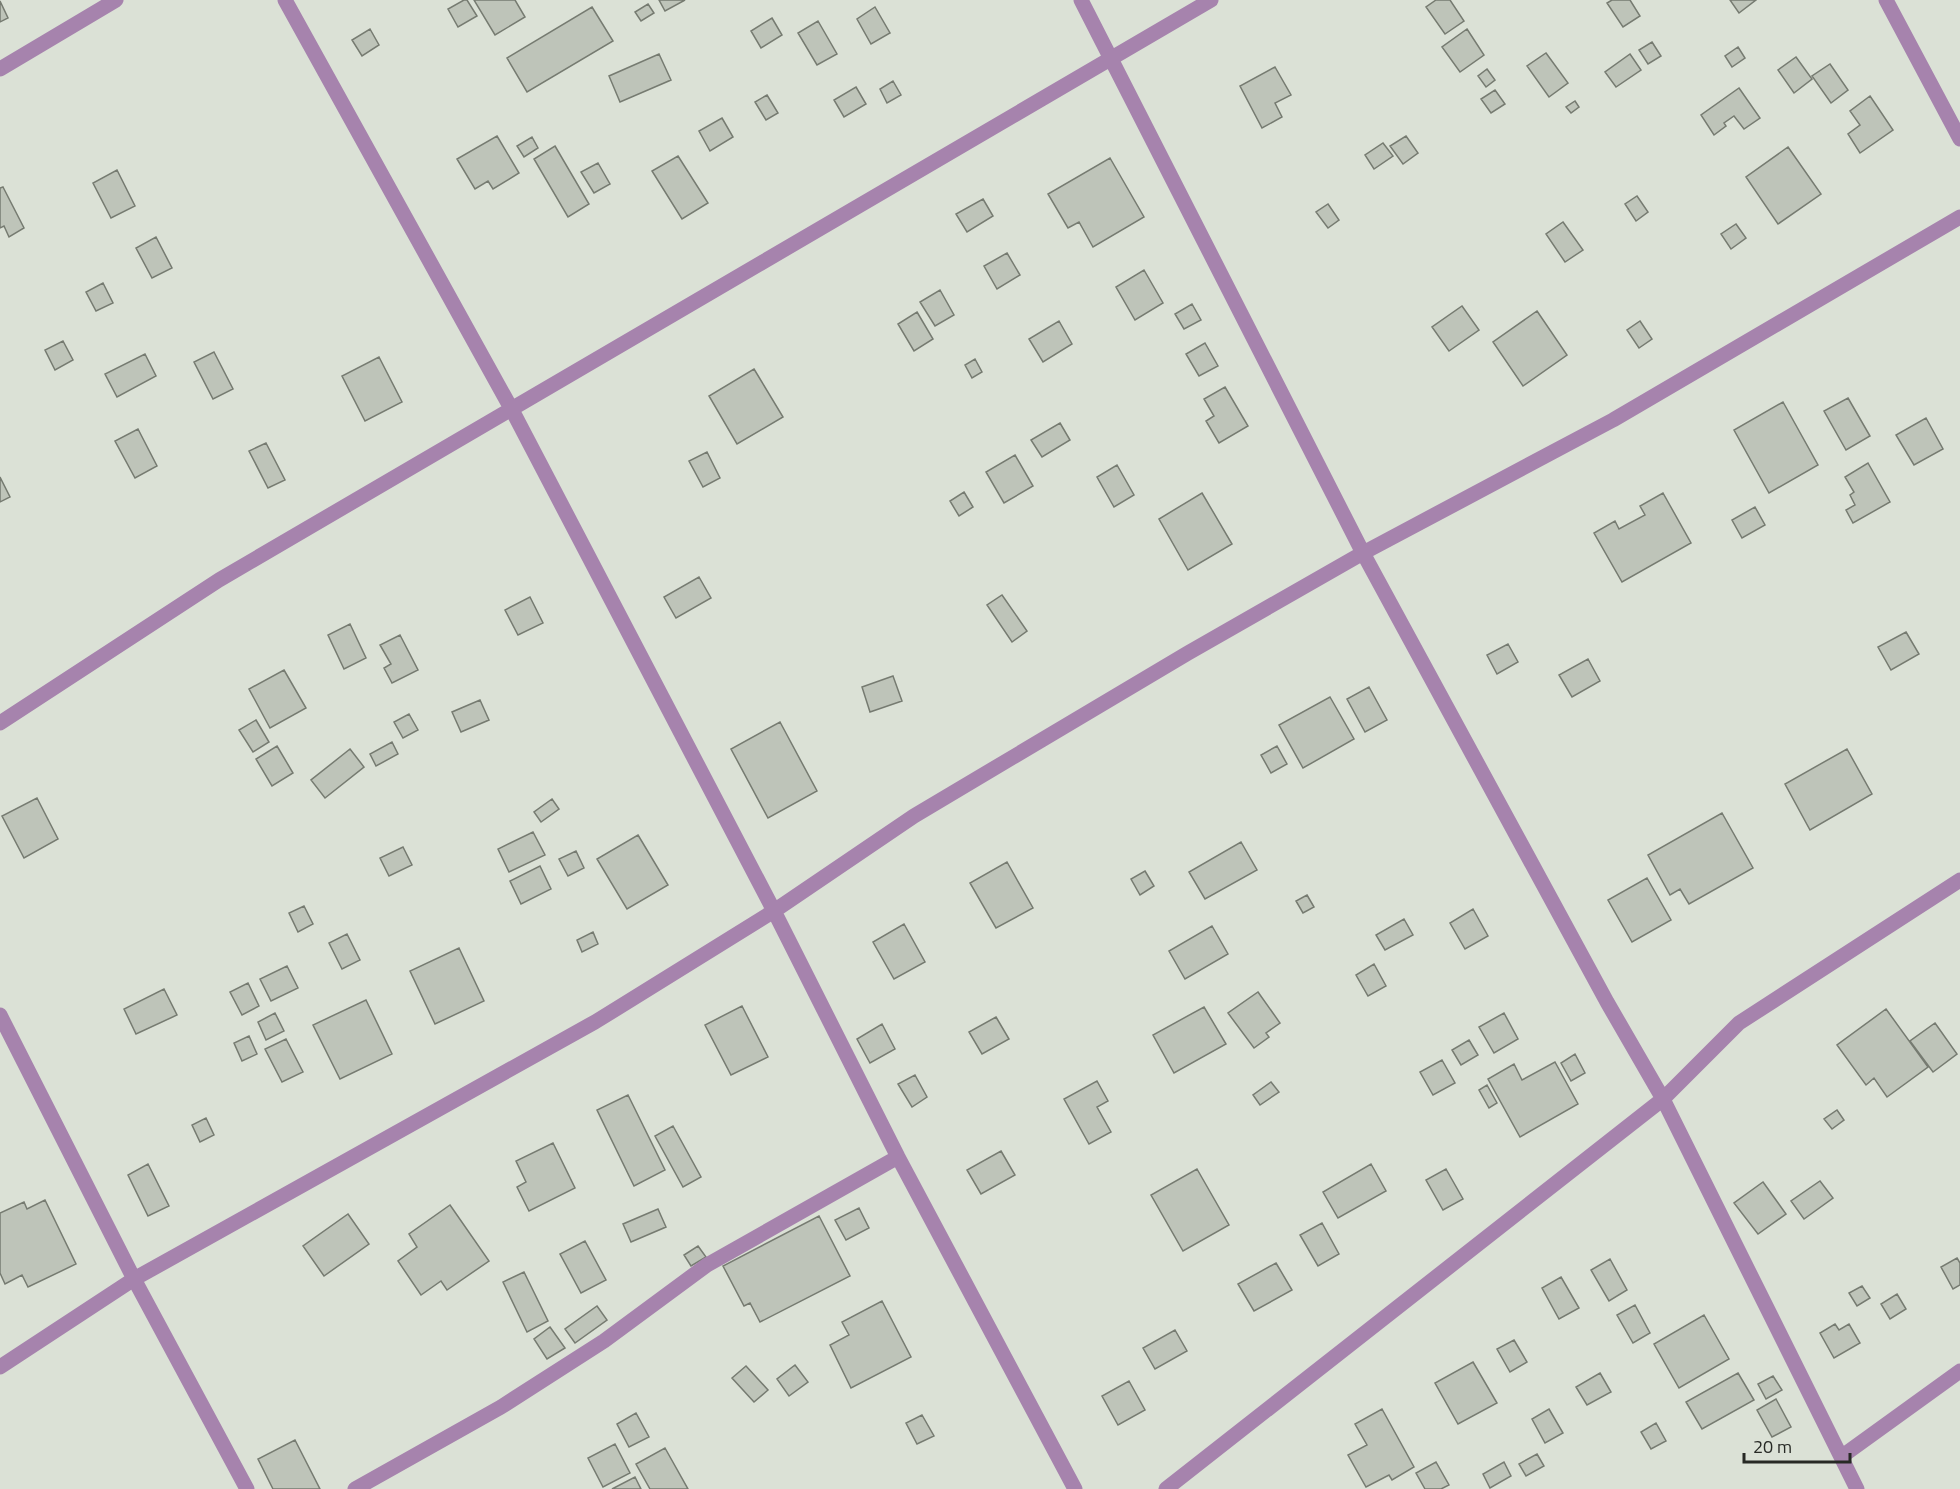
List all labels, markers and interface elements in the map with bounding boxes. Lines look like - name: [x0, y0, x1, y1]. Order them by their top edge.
- scale bar: [1744, 1426, 1850, 1464]
- text: 20 m: [1753, 1433, 1792, 1460]

